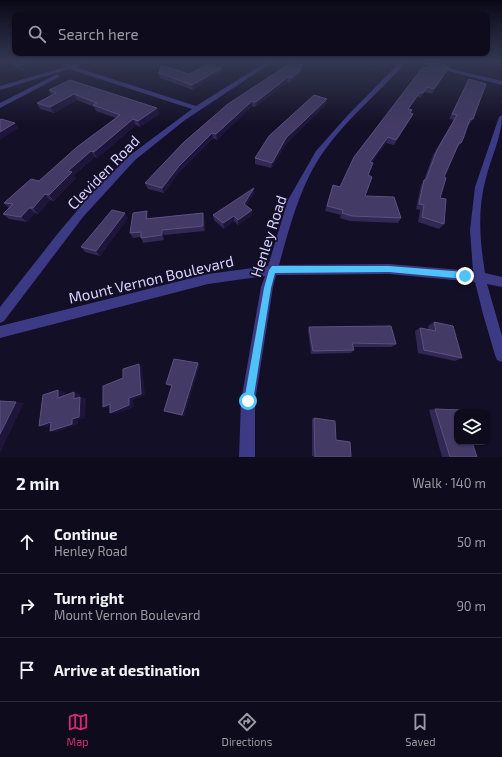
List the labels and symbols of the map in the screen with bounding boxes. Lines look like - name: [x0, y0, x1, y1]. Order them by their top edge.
- street label: Cleviden Road: [63, 131, 143, 213]
- street label: Henley Road: [246, 193, 290, 279]
- street label: Mount Vernon Boulevard: [67, 251, 235, 307]
- route end: [456, 267, 474, 285]
- route start: [239, 392, 257, 410]

